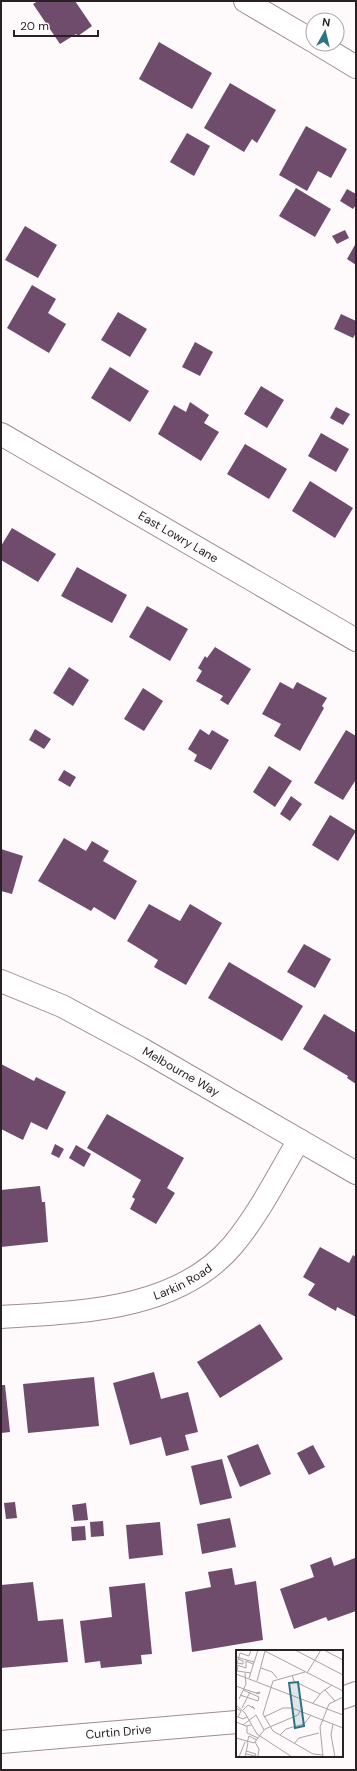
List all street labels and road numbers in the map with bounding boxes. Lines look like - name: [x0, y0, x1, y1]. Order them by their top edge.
- street label: East Lowry Lane: [135, 507, 221, 566]
- street label: Melbourne Way: [140, 1043, 223, 1101]
- street label: Larkin Road: [151, 1260, 216, 1304]
- street label: Curtin Drive: [85, 1721, 152, 1743]

